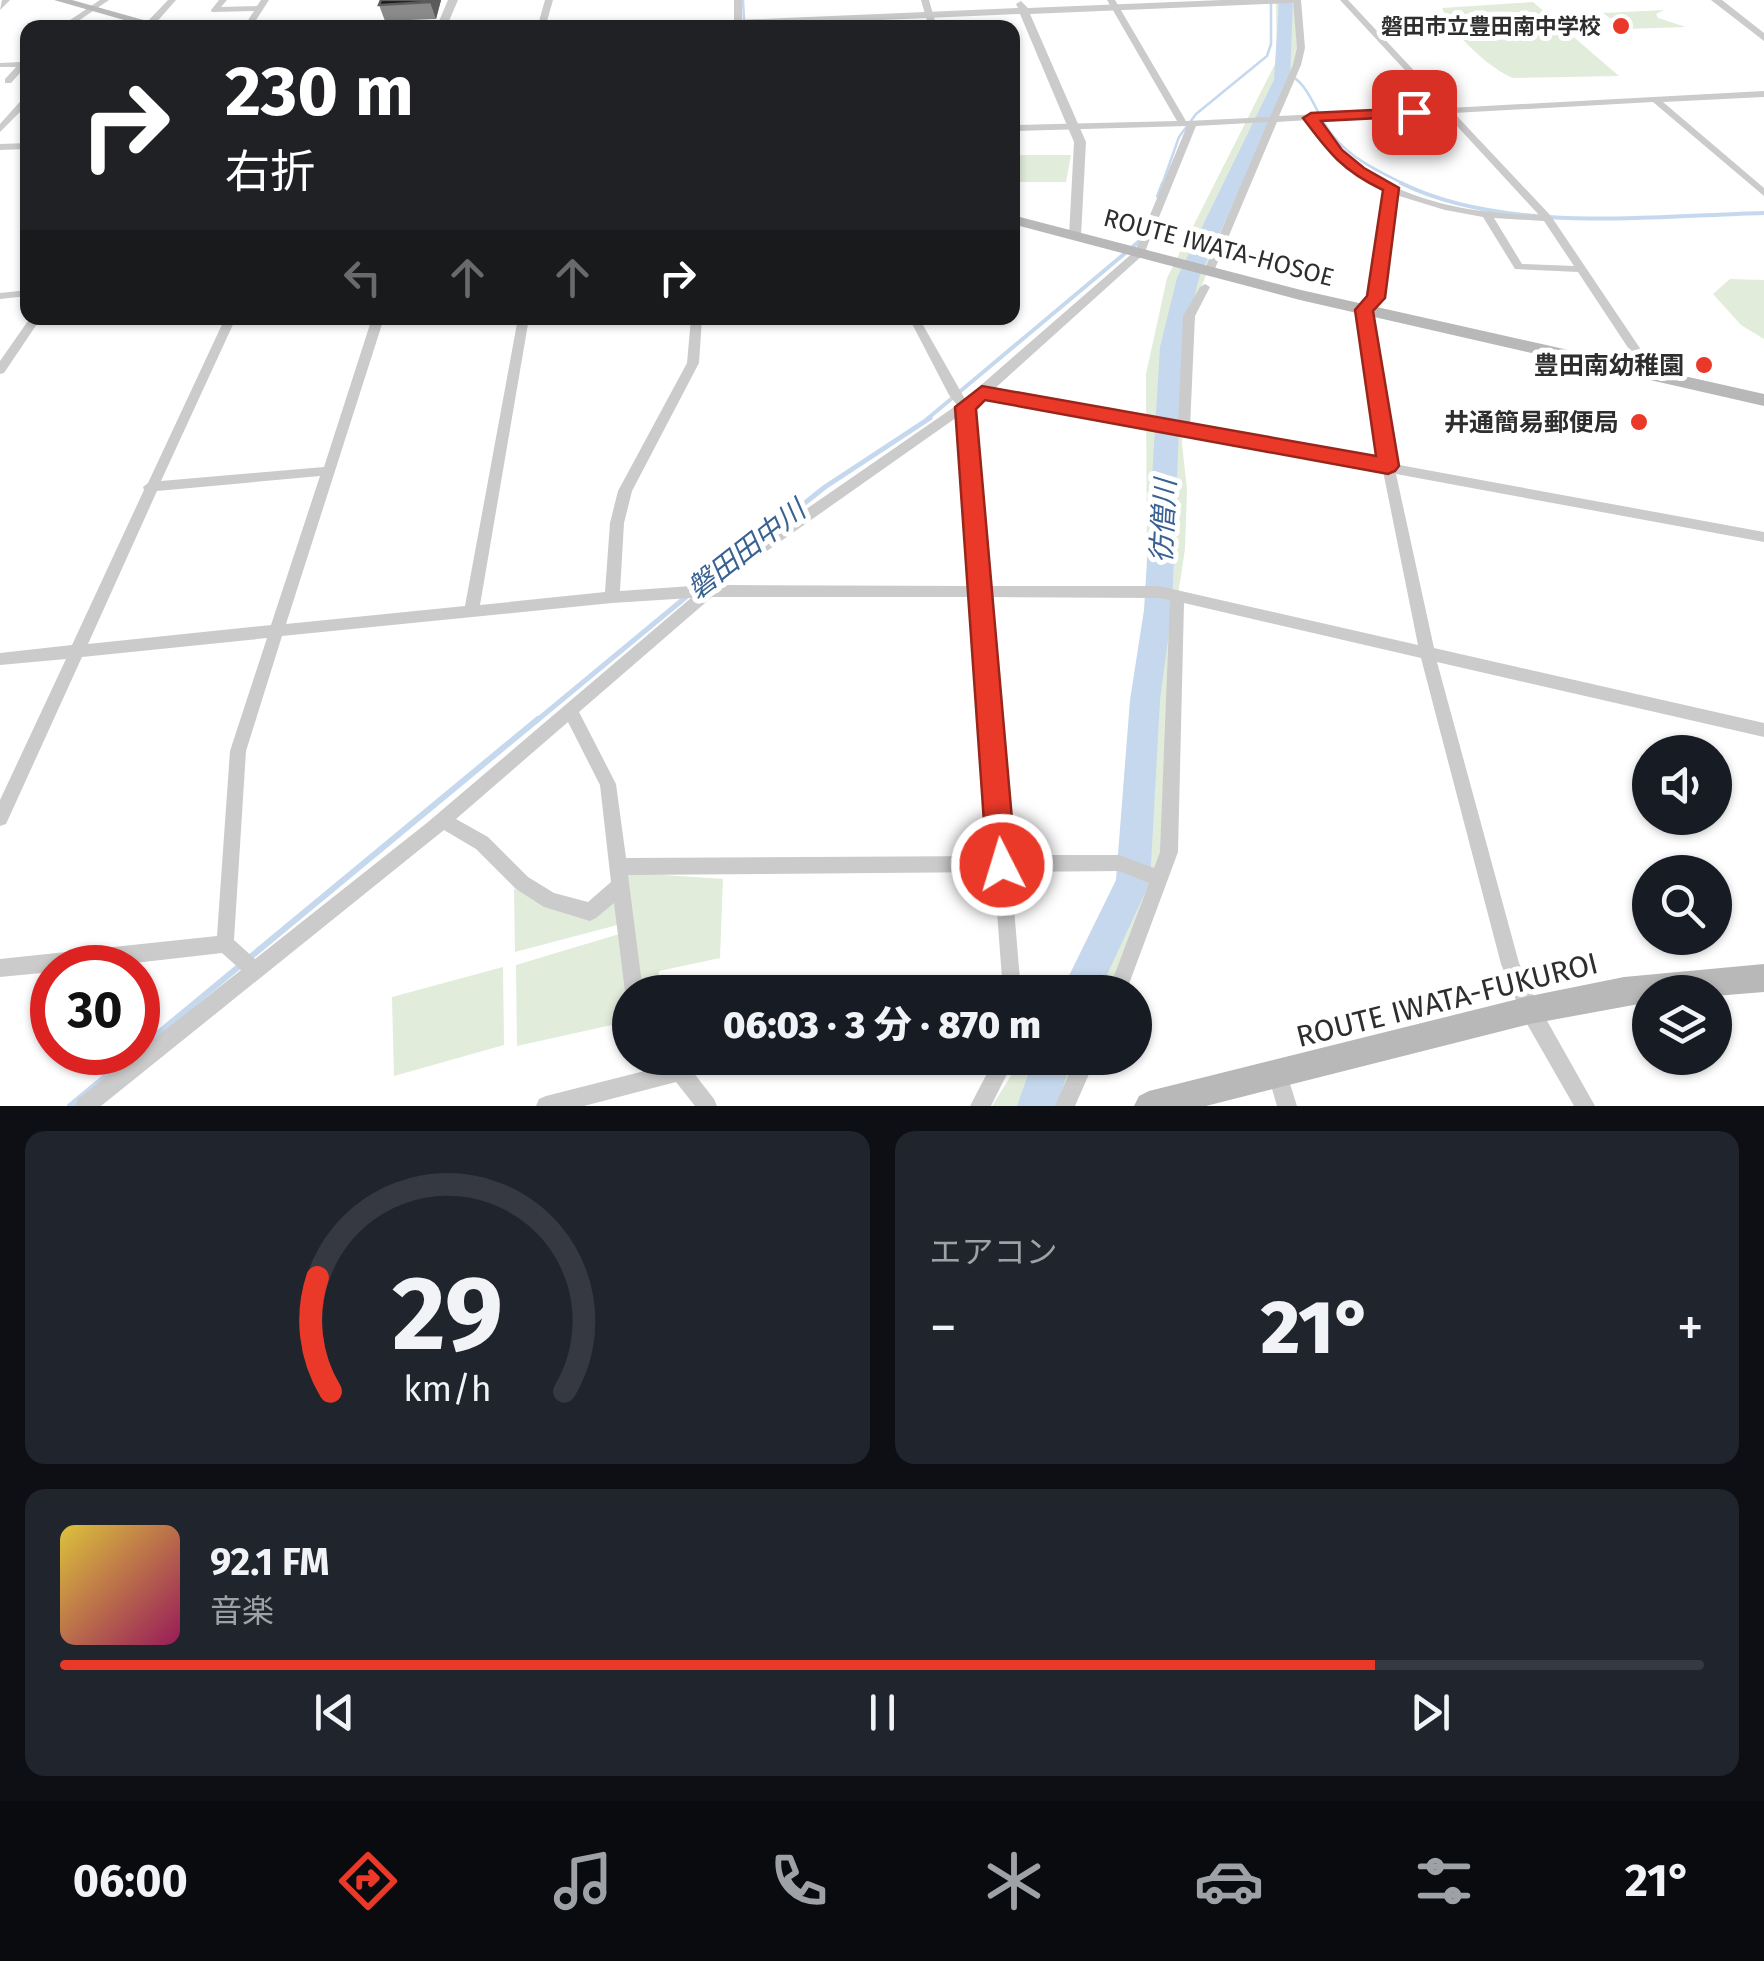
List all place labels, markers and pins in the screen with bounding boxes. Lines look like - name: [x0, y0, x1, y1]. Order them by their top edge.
- place label: 磐田市立豊田南中学校: [1381, 13, 1601, 40]
- marker: 磐田市立豊田南中学校: [1610, 15, 1632, 37]
- pin: [1372, 70, 1457, 155]
- place label: 豊田南幼稚園: [1534, 351, 1684, 381]
- marker: 豊田南幼稚園: [1693, 354, 1715, 376]
- place label: 井通簡易郵便局: [1444, 408, 1619, 438]
- marker: 井通簡易郵便局: [1628, 411, 1650, 433]

